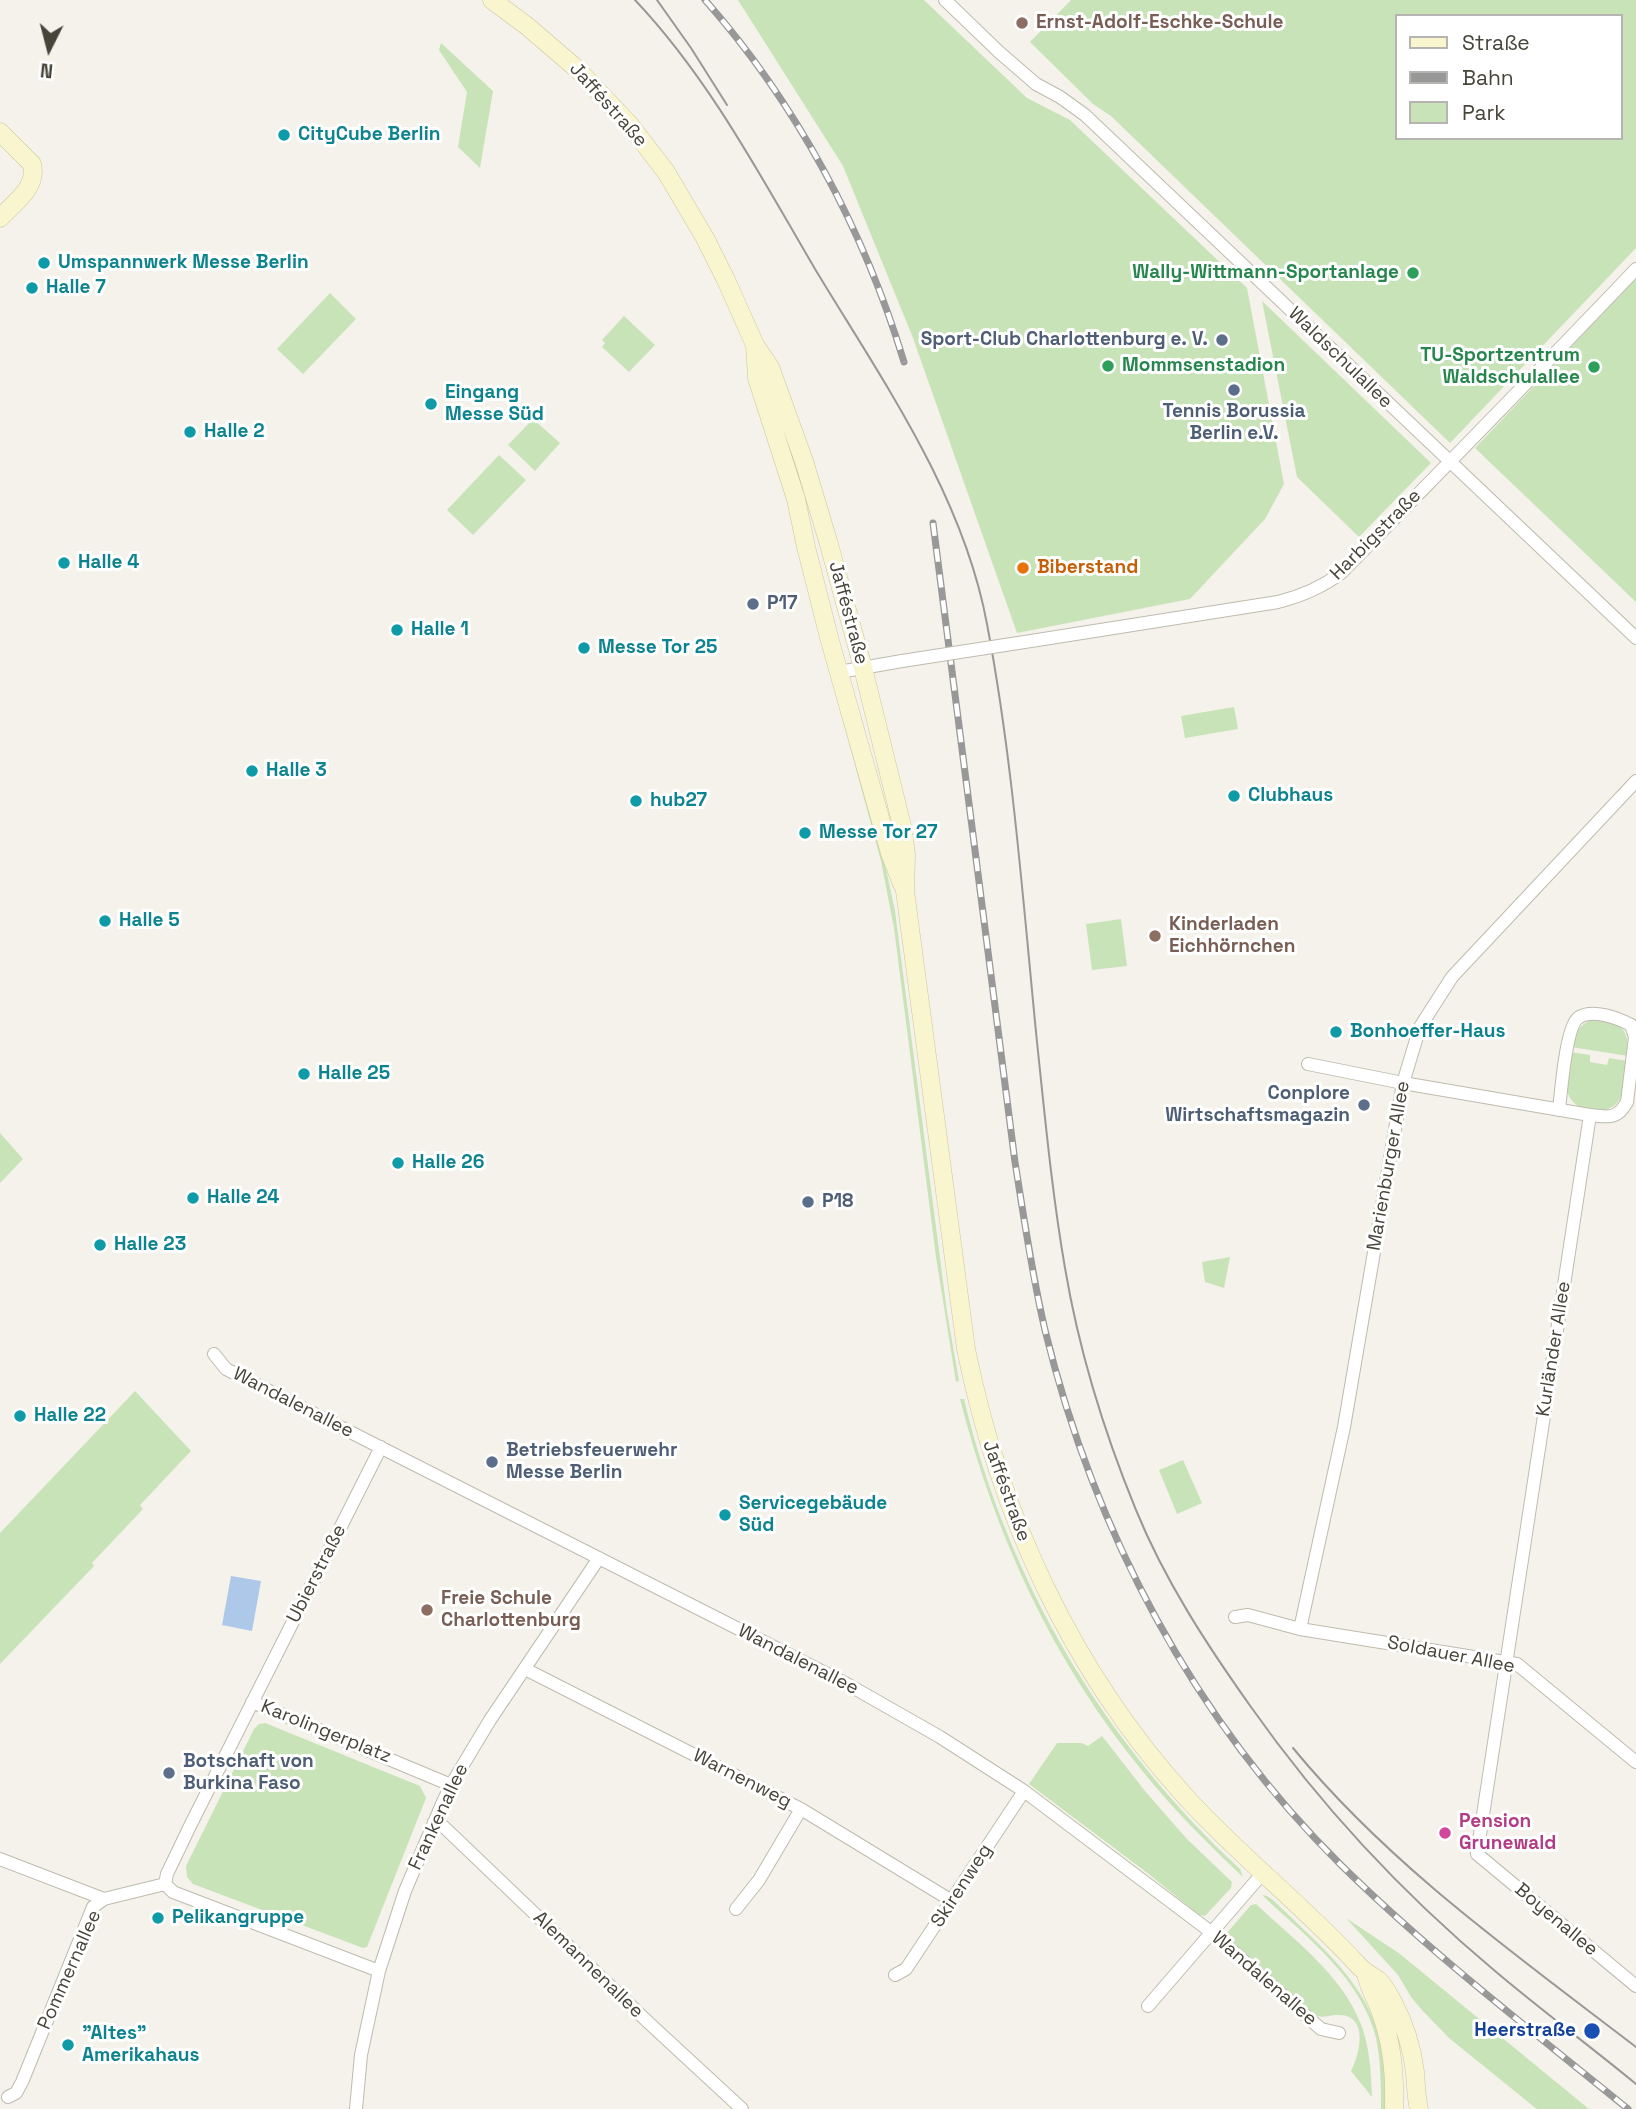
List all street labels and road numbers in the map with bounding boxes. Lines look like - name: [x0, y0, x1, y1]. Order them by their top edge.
- street label: Jafféstraße: [564, 58, 652, 152]
- street label: Waldschulallee: [1283, 303, 1397, 413]
- street label: Harbigstraße: [1326, 485, 1426, 585]
- street label: Jafféstraße: [823, 559, 873, 667]
- street label: Marienburger Allee: [1363, 1079, 1415, 1253]
- street label: Kurländer Allee: [1532, 1280, 1576, 1418]
- street label: Wandalenallee: [229, 1363, 357, 1443]
- street label: Jafféstraße: [977, 1437, 1035, 1545]
- street label: Ubierstraße: [282, 1521, 352, 1627]
- street label: Wandalenallee: [734, 1620, 862, 1700]
- street label: Soldauer Allee: [1385, 1631, 1517, 1679]
- street label: Karolingerplatz: [258, 1695, 394, 1769]
- street label: Warnenweg: [689, 1744, 795, 1814]
- street label: Frankenallee: [404, 1760, 474, 1874]
- street label: Skirenweg: [927, 1840, 997, 1932]
- street label: Boyenallee: [1510, 1879, 1602, 1961]
- street label: Pommernallee: [33, 1907, 107, 2033]
- street label: Alemannenallee: [528, 1907, 648, 2023]
- street label: Wandalenallee: [1207, 1927, 1321, 2031]

